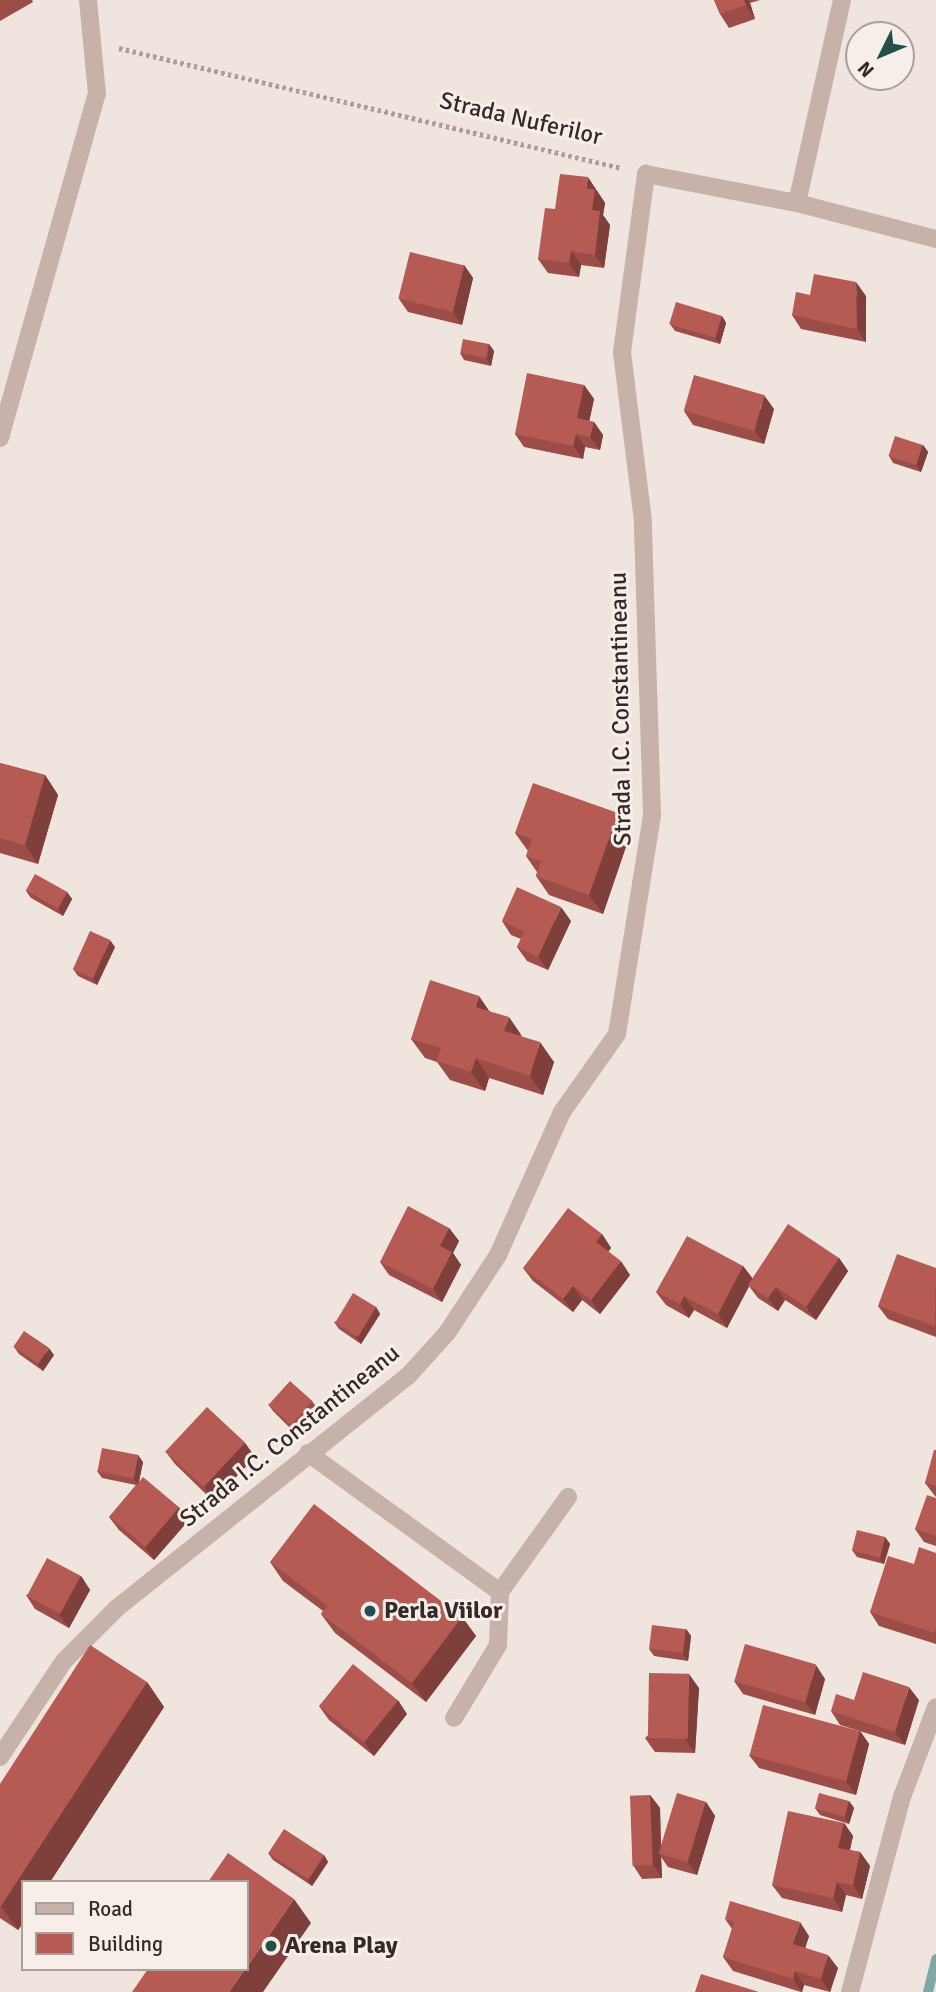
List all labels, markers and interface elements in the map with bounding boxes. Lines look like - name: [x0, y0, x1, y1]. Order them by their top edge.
- north arrow: [845, 21, 915, 91]
- text: N: [853, 56, 879, 82]
- street label: Strada Nuferilor: [437, 86, 605, 152]
- street label: Strada I.C. Constantineanu: [604, 572, 638, 846]
- street label: Strada I.C. Constantineanu: [174, 1339, 406, 1533]
- place label: Perla Viilor: [384, 1597, 502, 1625]
- marker: Perla Viilor: [362, 1603, 378, 1619]
- legend: [21, 1880, 248, 1971]
- text: Road: [88, 1896, 133, 1922]
- text: Building: [88, 1931, 163, 1957]
- place label: Arena Play: [285, 1932, 398, 1960]
- marker: Arena Play: [263, 1938, 279, 1954]

